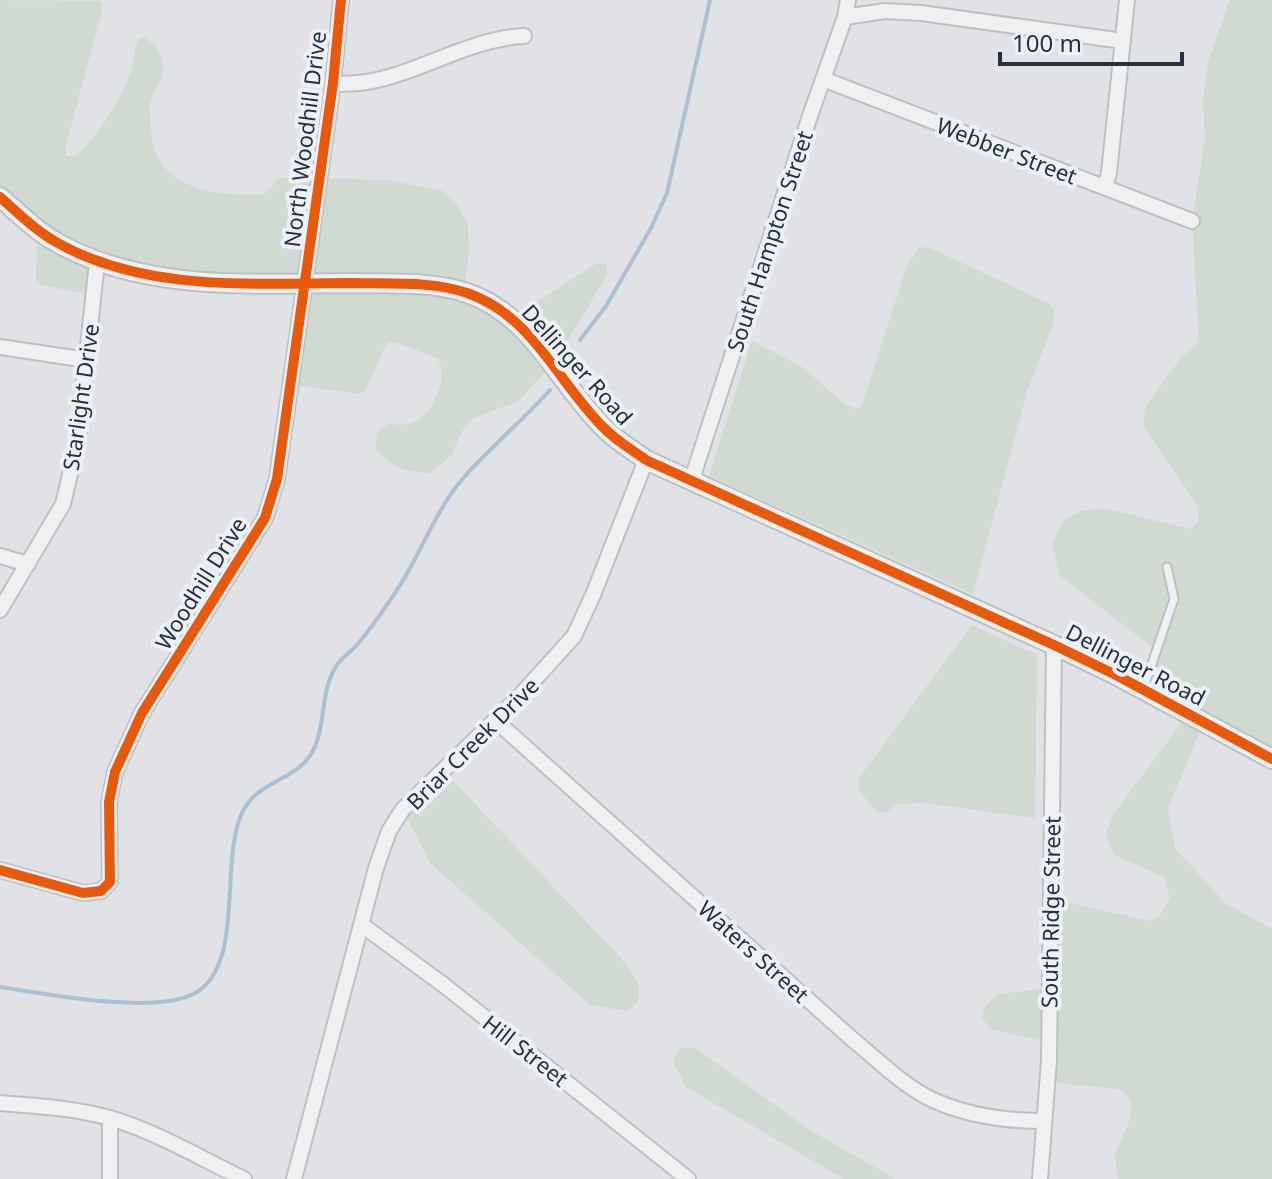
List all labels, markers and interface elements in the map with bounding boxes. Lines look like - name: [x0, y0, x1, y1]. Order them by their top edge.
- scale bar: [1000, 16, 1182, 66]
- text: 100 m: [1012, 26, 1082, 59]
- street label: North Woodhill Drive: [276, 29, 332, 249]
- street label: Webber Street: [932, 109, 1082, 191]
- street label: South Hampton Street: [719, 126, 819, 355]
- street label: Dellinger Road: [516, 297, 640, 431]
- street label: Starlight Drive: [55, 322, 105, 472]
- street label: Woodhill Drive: [147, 511, 253, 655]
- street label: Dellinger Road: [1061, 616, 1211, 712]
- street label: Briar Creek Drive: [399, 670, 545, 816]
- street label: South Ridge Street: [1033, 816, 1067, 1008]
- street label: Waters Street: [692, 893, 816, 1009]
- street label: Hill Street: [477, 1007, 575, 1093]

